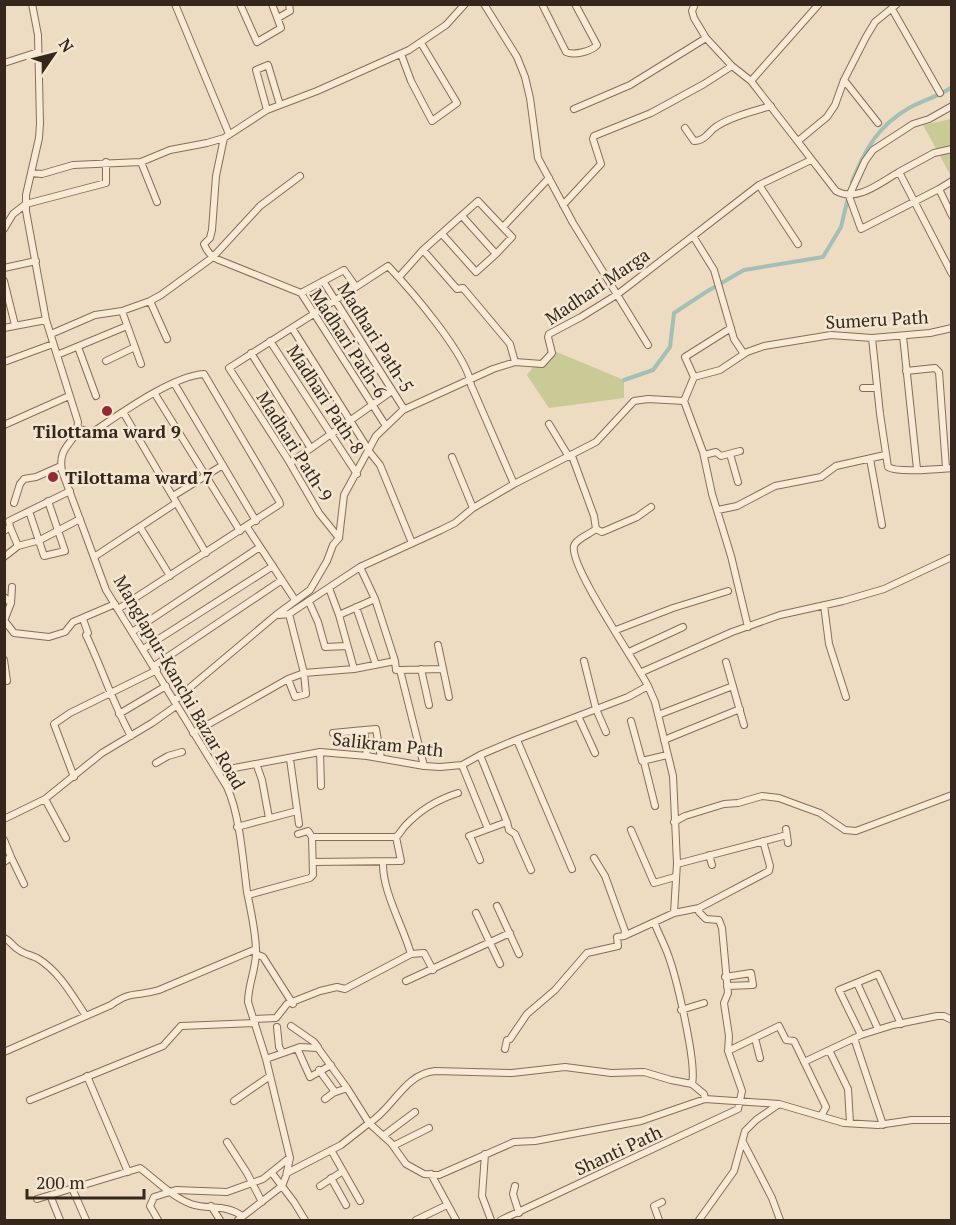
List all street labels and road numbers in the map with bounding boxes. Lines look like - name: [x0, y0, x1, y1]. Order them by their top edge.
- street label: Madhari Marga: [540, 242, 654, 330]
- street label: Madhari Path-5: [333, 277, 419, 397]
- street label: Madhari Path-6: [305, 284, 393, 402]
- street label: Sumeru Path: [825, 304, 930, 334]
- street label: Madhari Path-8: [282, 340, 370, 458]
- street label: Madhari Path-9: [252, 386, 338, 506]
- street label: Manglapur-Kanchi Bazar Road: [109, 571, 251, 793]
- street label: Salikram Path: [331, 726, 445, 762]
- street label: Shanti Path: [571, 1119, 666, 1181]

